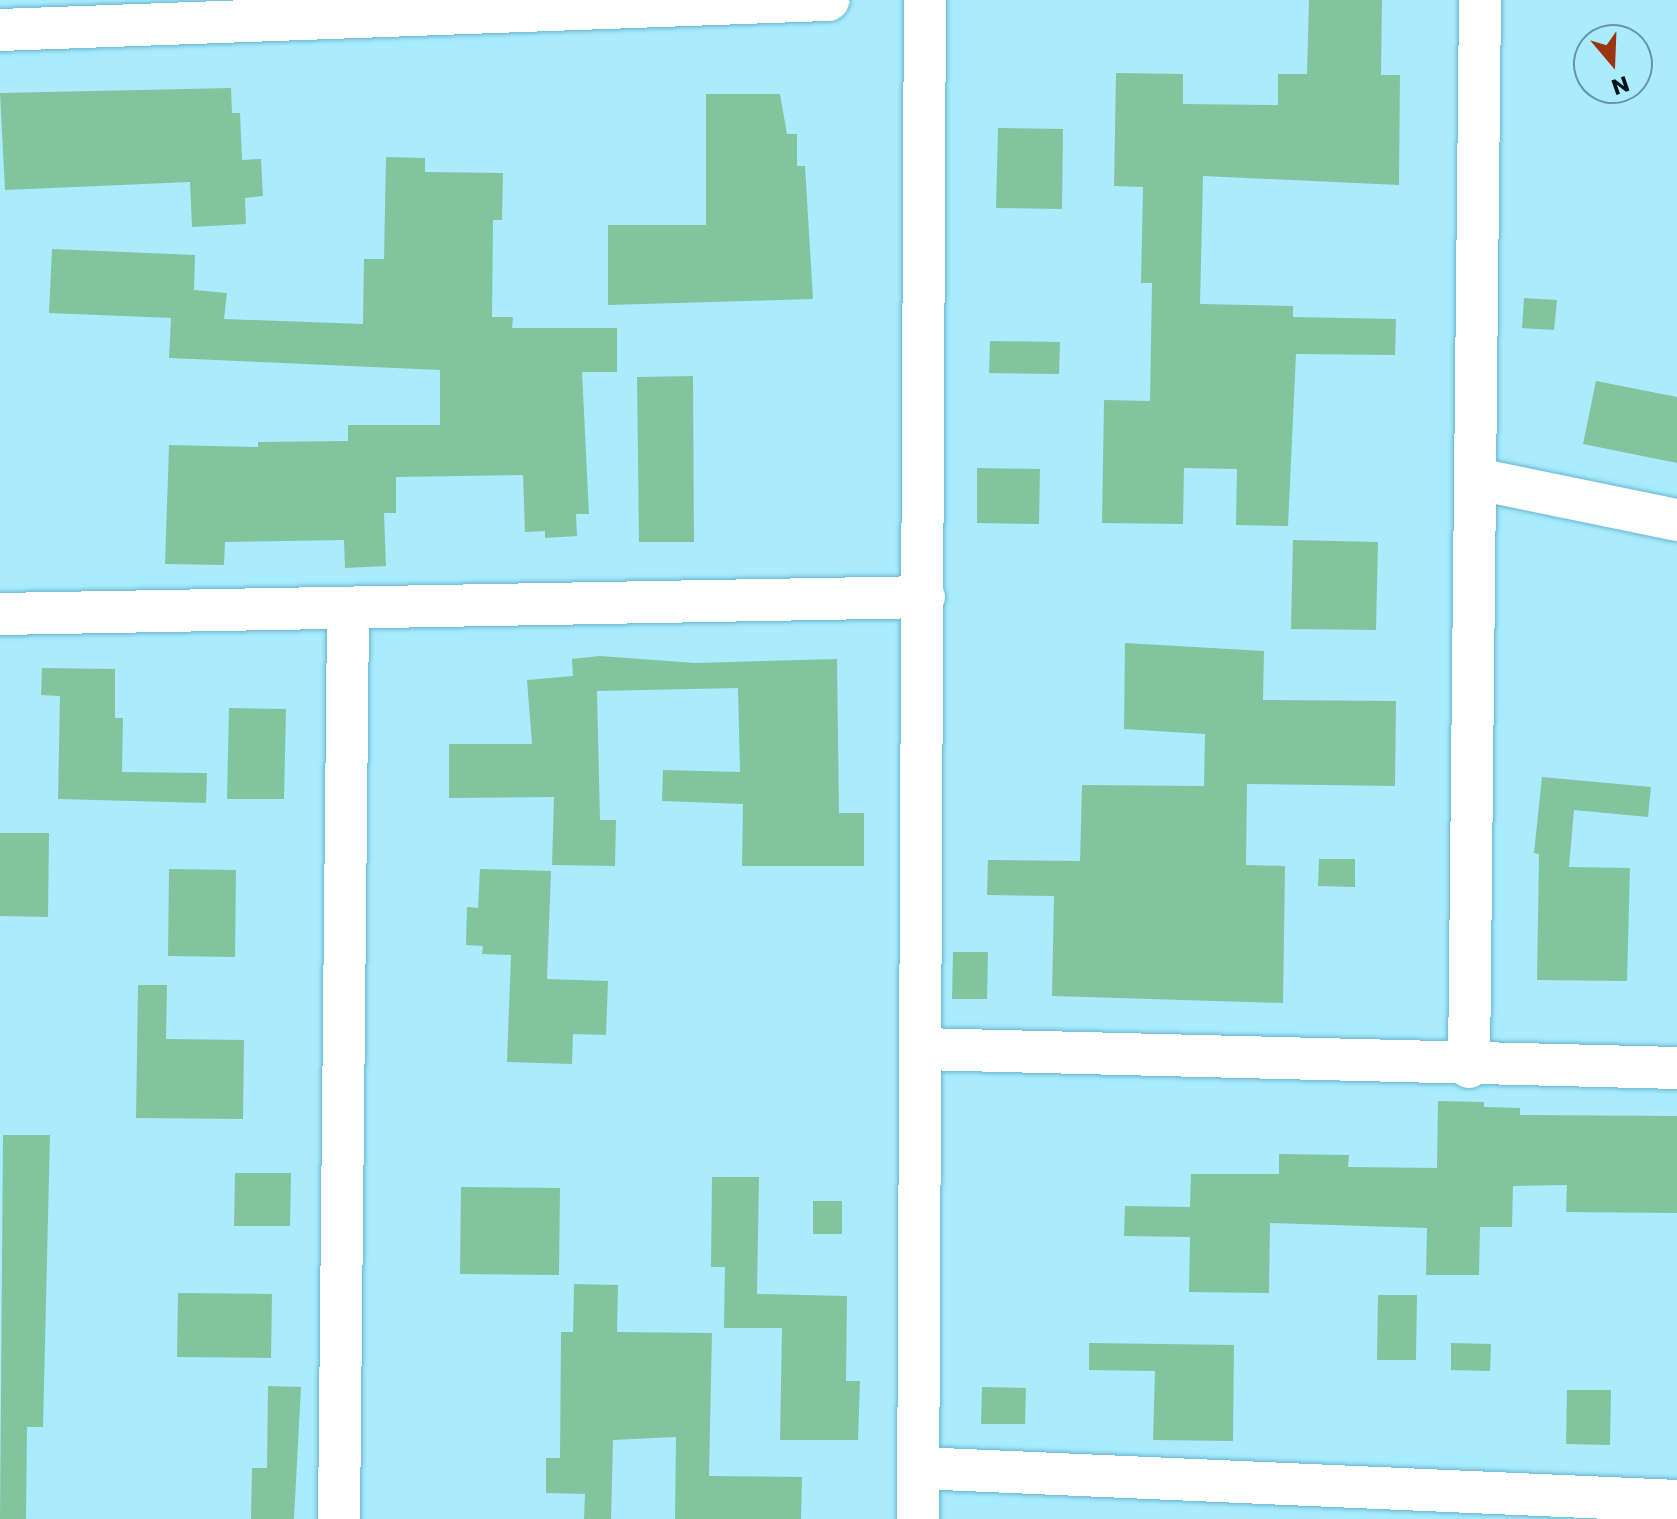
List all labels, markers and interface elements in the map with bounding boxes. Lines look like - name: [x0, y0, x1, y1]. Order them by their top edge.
- north arrow: [1573, 24, 1653, 104]
- text: N: [1607, 68, 1633, 103]

